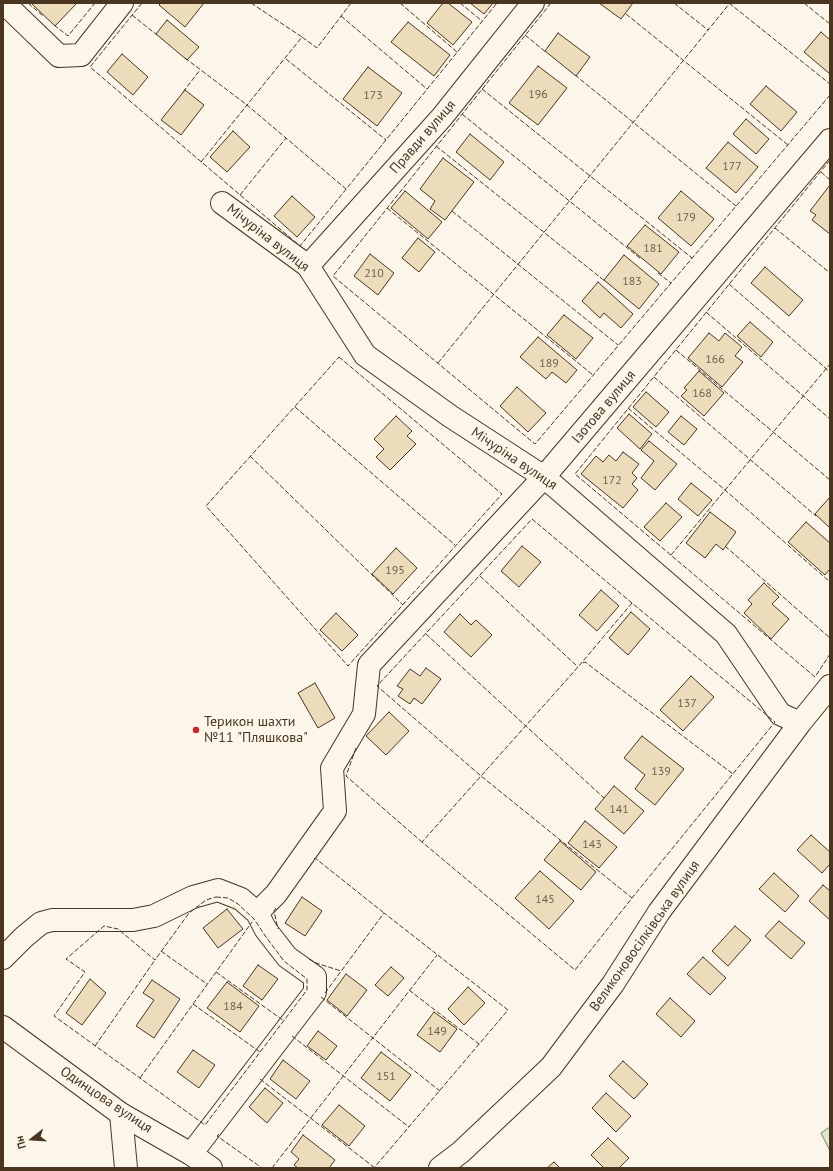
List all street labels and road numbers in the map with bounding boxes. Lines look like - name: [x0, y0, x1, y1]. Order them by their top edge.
- street label: Правди вулиця: [386, 97, 460, 177]
- street label: Мічуріна вулиця: [223, 201, 313, 275]
- street label: Ізотова вулиця: [569, 367, 639, 447]
- street label: Мічуріна вулиця: [468, 424, 560, 494]
- street label: Великоновосілківська вулиця: [586, 857, 704, 1015]
- street label: Одинцова вулиця: [57, 1063, 155, 1137]

